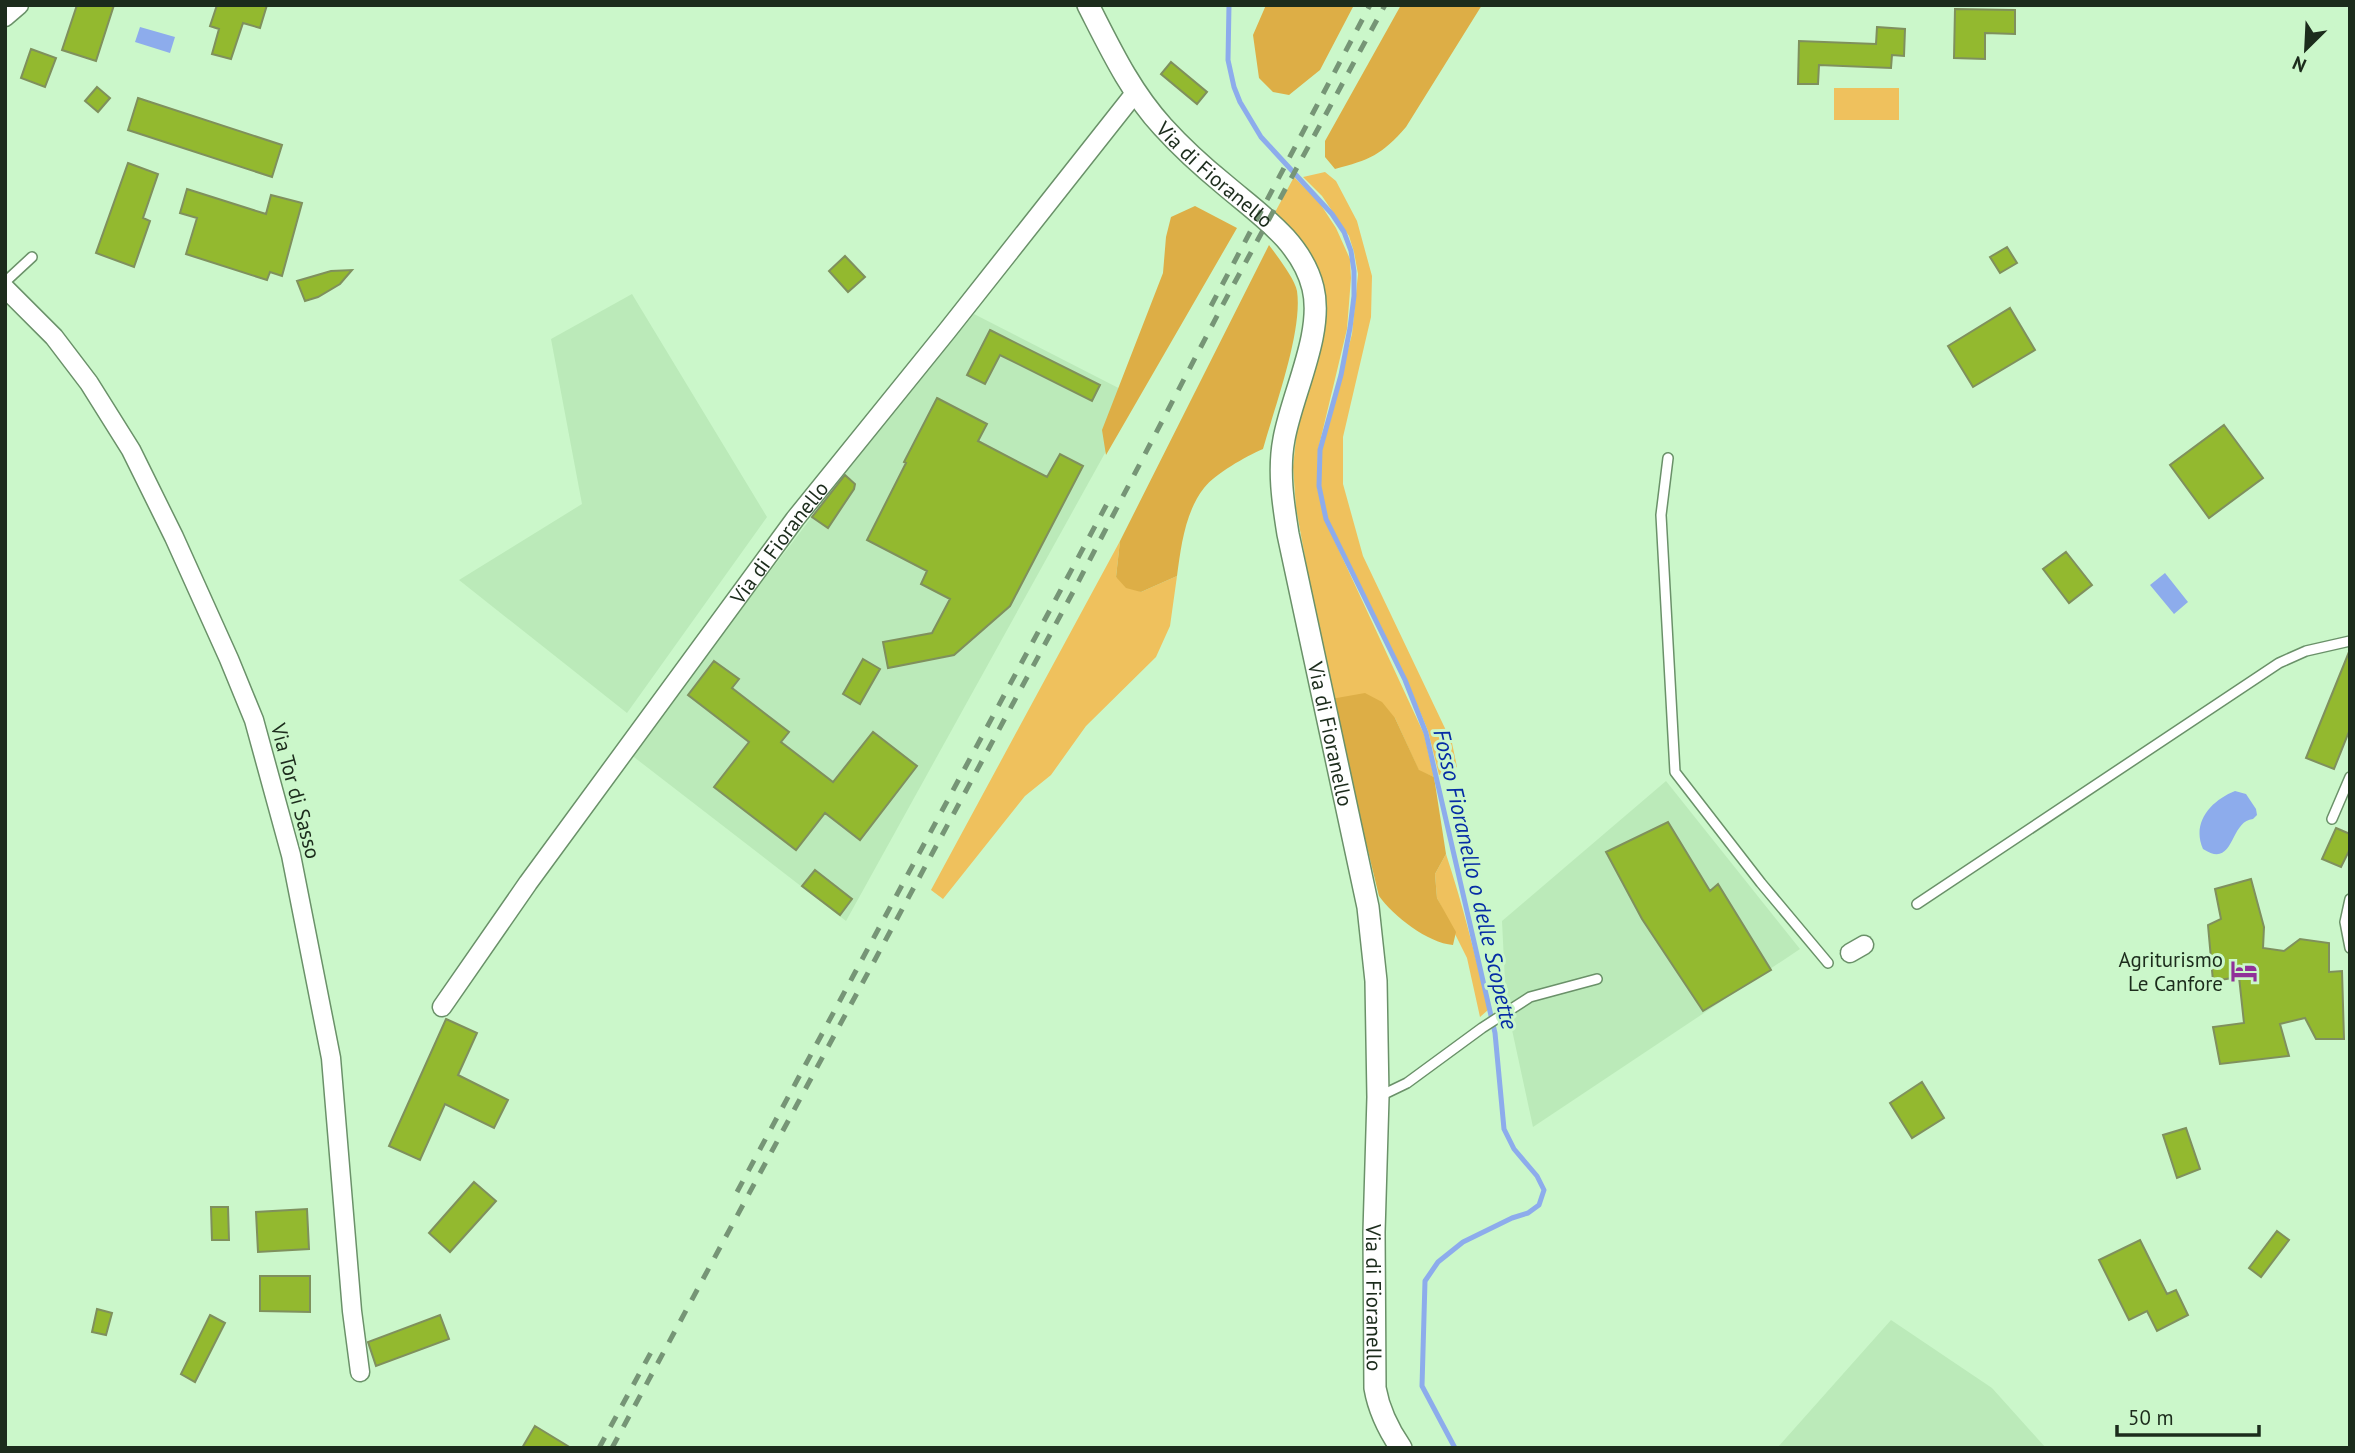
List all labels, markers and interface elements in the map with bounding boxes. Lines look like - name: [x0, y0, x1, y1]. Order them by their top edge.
- north arrow: [2271, 14, 2341, 84]
- text: N: [2289, 51, 2310, 78]
- street label: Via di Fioranello: [1150, 115, 1279, 233]
- street label: Via di Fioranello: [723, 475, 834, 610]
- street label: Via di Fioranello: [1302, 658, 1360, 809]
- street label: Via Tor di Sasso: [265, 719, 327, 862]
- water label: Fosso Fioranello o delle Scopette: [1427, 726, 1525, 1032]
- place label: Agriturismo Le Canfore: [2119, 946, 2223, 997]
- hotel icon: Agriturismo Le Canfore: [2229, 956, 2259, 986]
- street label: Via di Fioranello: [1360, 1223, 1388, 1371]
- scale bar: [2117, 1394, 2259, 1438]
- text: 50 m: [2128, 1404, 2174, 1431]

